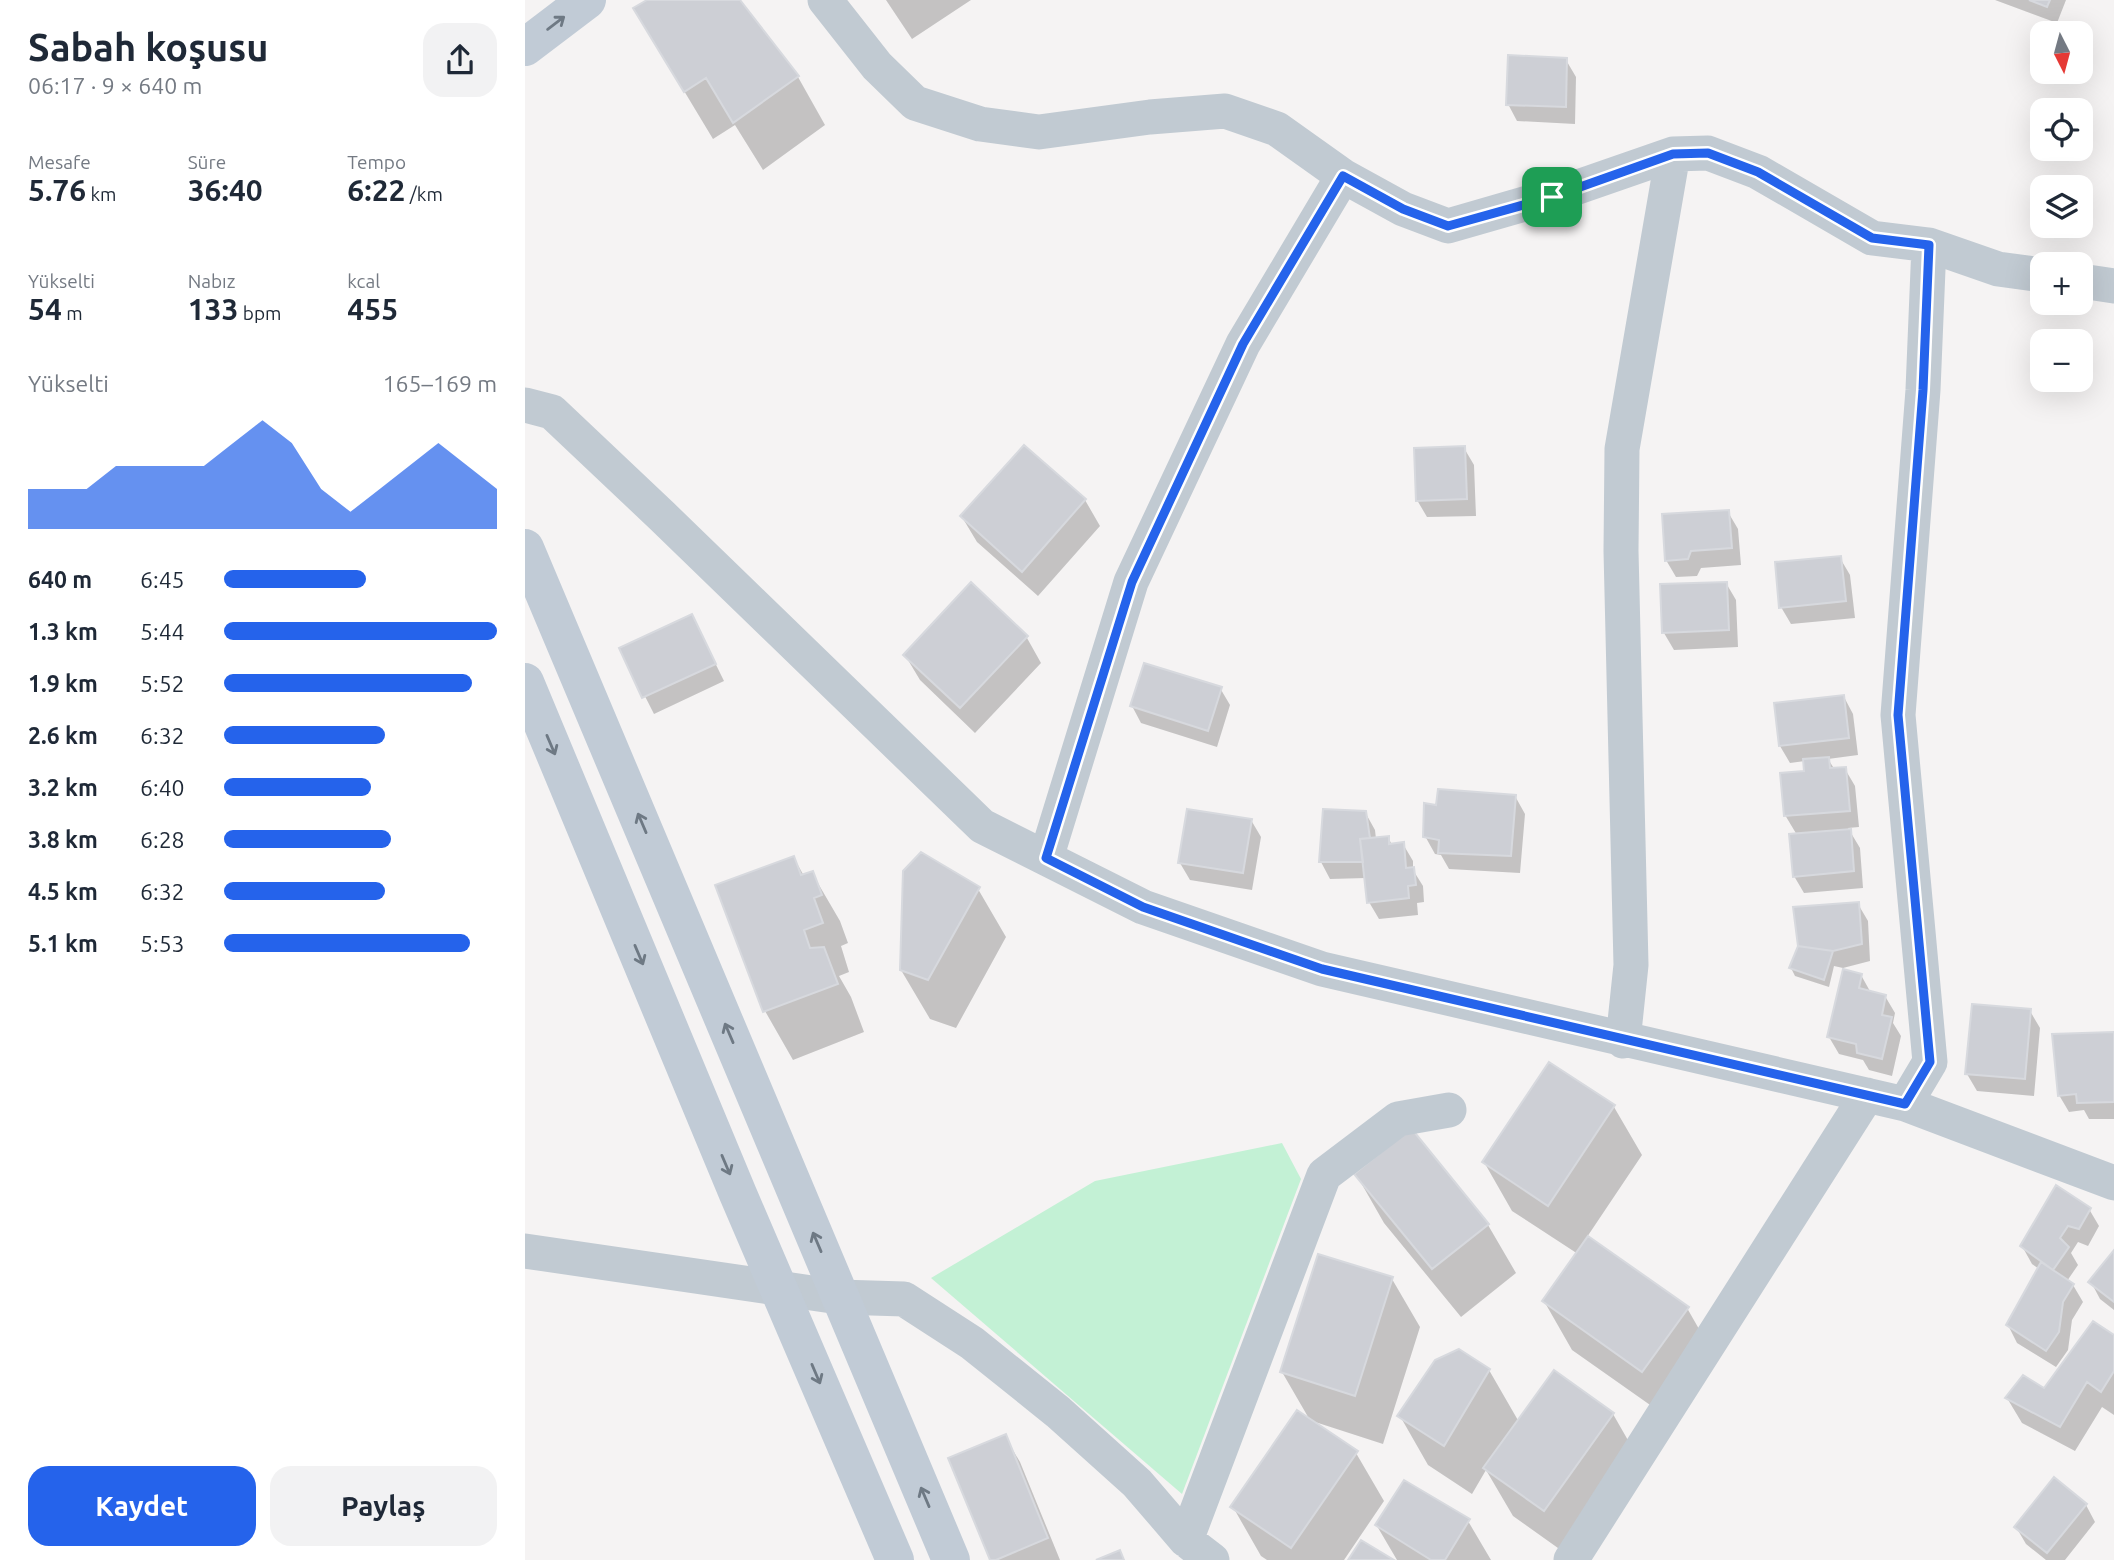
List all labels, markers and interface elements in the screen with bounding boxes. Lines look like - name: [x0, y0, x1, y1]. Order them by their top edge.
- one-way arrow: [546, 16, 565, 31]
- north arrow: [2030, 21, 2093, 84]
- map controls: [2030, 21, 2093, 392]
- button: share: [423, 23, 497, 97]
- text: Sabah koşusu: [28, 26, 269, 68]
- text: 06:17 · 9 × 640 m: [28, 73, 202, 98]
- button: locate: [2030, 98, 2093, 161]
- text: Mesafe: [28, 151, 91, 173]
- text: Süre: [188, 151, 226, 173]
- text: Tempo: [347, 151, 406, 173]
- pin: [1522, 167, 1582, 227]
- text: 5.76: [28, 173, 86, 207]
- text: 36:40: [188, 173, 263, 207]
- text: 6:22: [347, 173, 405, 207]
- button: layers: [2030, 175, 2093, 238]
- icon: arrive: [1533, 178, 1571, 216]
- text: km: [86, 183, 116, 205]
- text: /km: [405, 183, 443, 205]
- button: +: [2030, 252, 2093, 315]
- text: Yükselti: [28, 270, 95, 292]
- text: Nabız: [188, 270, 235, 292]
- text: kcal: [347, 270, 380, 292]
- text: 54: [28, 292, 62, 326]
- text: 133: [188, 292, 238, 326]
- text: 455: [347, 292, 398, 326]
- text: m: [62, 302, 83, 324]
- text: bpm: [238, 302, 281, 324]
- button: −: [2030, 329, 2093, 392]
- text: Yükselti: [28, 371, 109, 396]
- text: 165–169 m: [383, 371, 497, 396]
- text: 640 m: [28, 567, 92, 592]
- text: 6:45: [140, 567, 185, 592]
- text: 1.3 km: [28, 619, 98, 644]
- text: 5:44: [140, 619, 185, 644]
- text: 1.9 km: [28, 671, 98, 696]
- text: 5:52: [140, 671, 185, 696]
- text: 2.6 km: [28, 723, 98, 748]
- text: 6:32: [140, 723, 185, 748]
- one-way arrow: [546, 734, 559, 756]
- text: 3.2 km: [28, 775, 98, 800]
- text: 6:40: [140, 775, 185, 800]
- one-way arrow: [634, 812, 647, 834]
- text: 3.8 km: [28, 827, 98, 852]
- text: 6:28: [140, 827, 185, 852]
- text: 4.5 km: [28, 879, 98, 904]
- text: 6:32: [140, 879, 185, 904]
- text: 5.1 km: [28, 931, 98, 956]
- text: 5:53: [140, 931, 185, 956]
- one-way arrow: [633, 944, 646, 966]
- one-way arrow: [722, 1022, 735, 1044]
- one-way arrow: [721, 1154, 734, 1176]
- one-way arrow: [810, 1232, 823, 1254]
- one-way arrow: [810, 1363, 823, 1385]
- button: Kaydet: [28, 1466, 256, 1546]
- button: Paylaş: [270, 1466, 497, 1546]
- one-way arrow: [917, 1487, 930, 1508]

